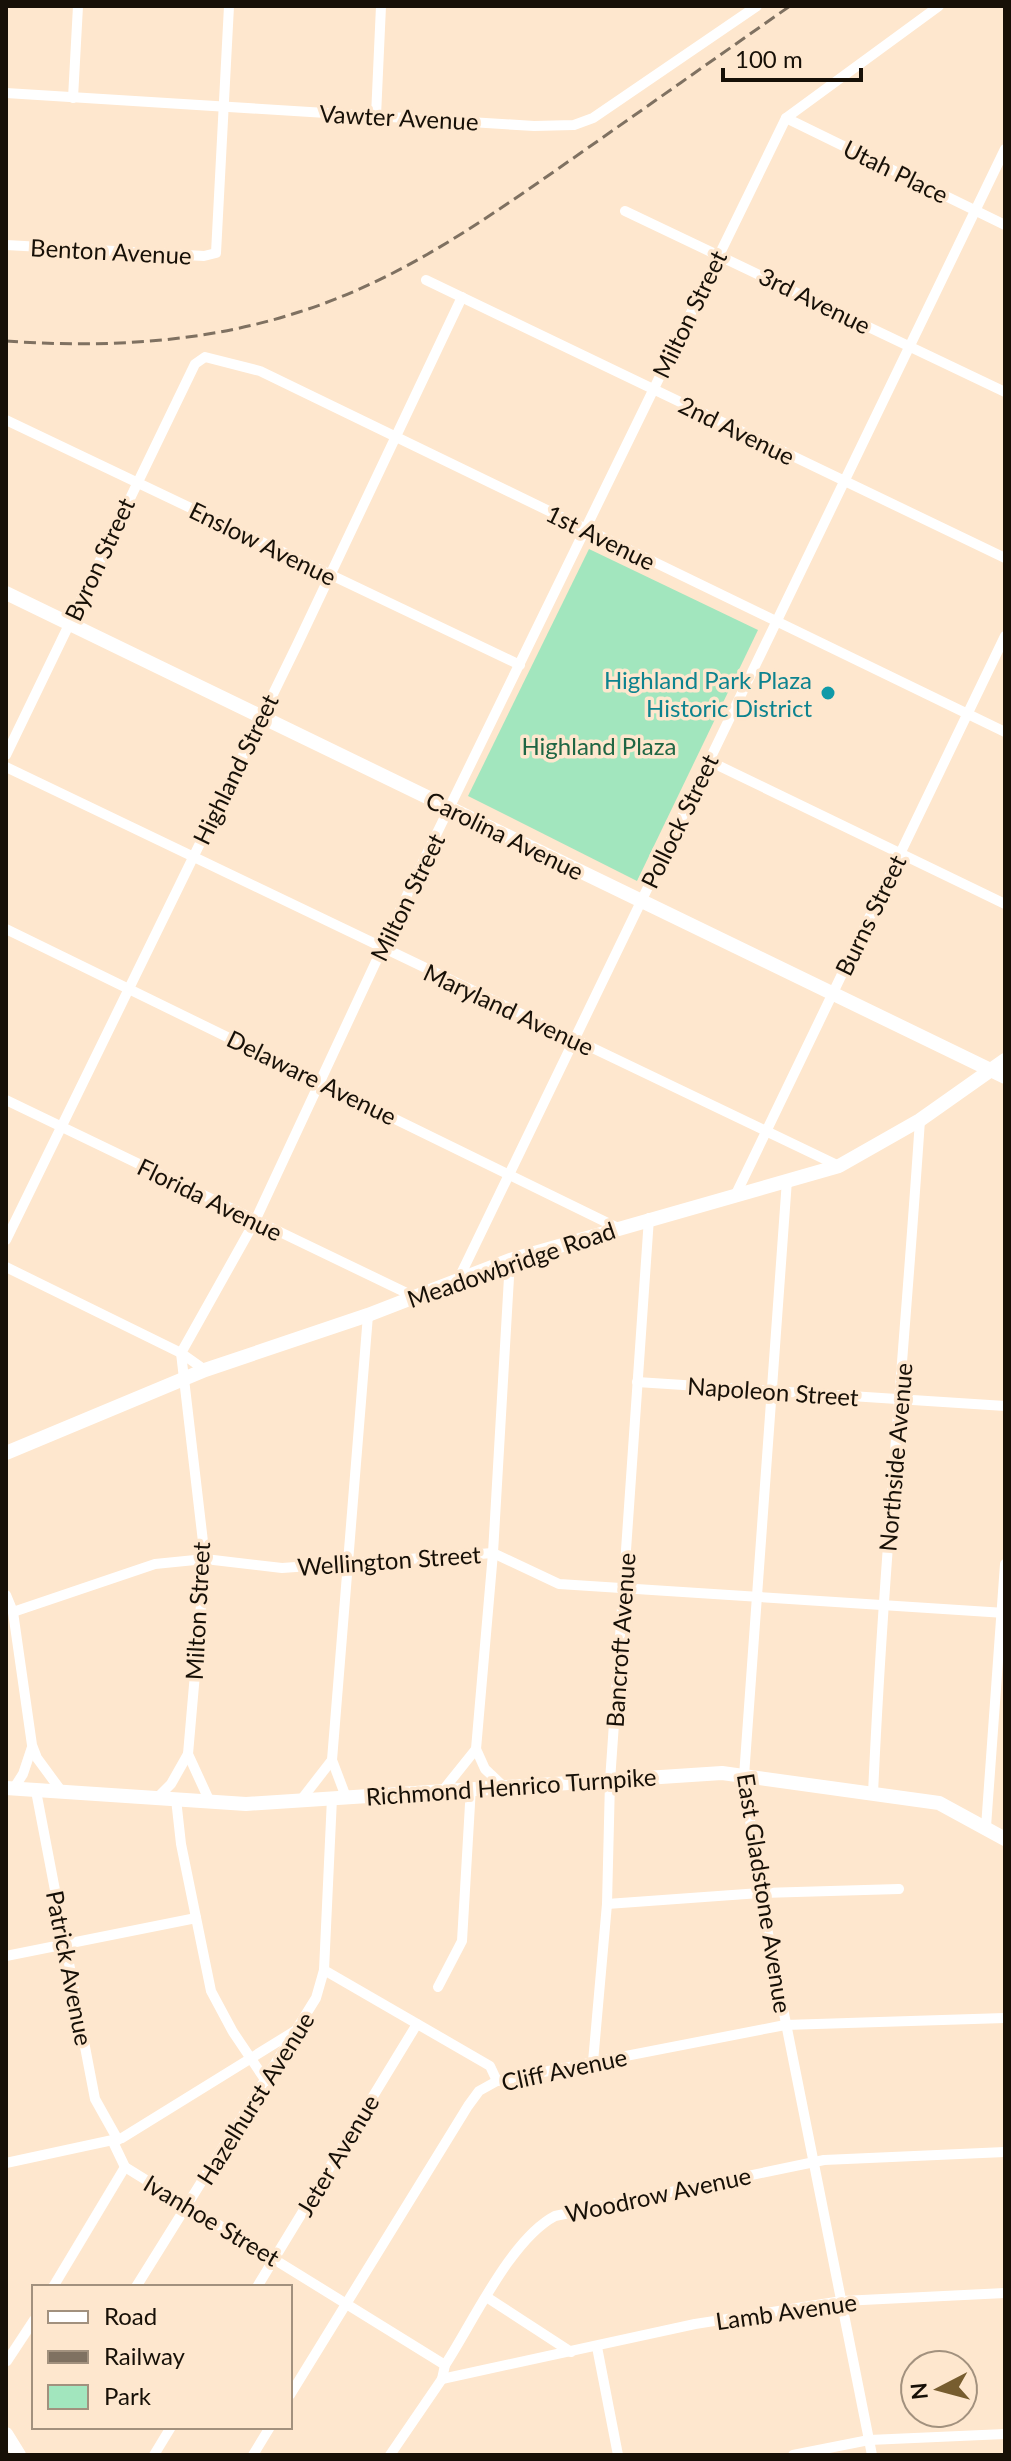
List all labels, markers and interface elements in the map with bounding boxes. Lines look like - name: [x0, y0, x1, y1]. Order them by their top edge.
- scale bar: [723, 32, 861, 82]
- text: 100 m: [735, 44, 803, 73]
- street label: Vawter Avenue: [319, 98, 479, 136]
- street label: Utah Place: [839, 133, 953, 209]
- street label: Benton Avenue: [30, 232, 192, 270]
- street label: Milton Street: [646, 245, 733, 383]
- street label: 3rd Avenue: [755, 261, 875, 339]
- street label: 2nd Avenue: [674, 389, 800, 471]
- street label: Byron Street: [58, 493, 140, 625]
- street label: Enslow Avenue: [185, 495, 341, 591]
- street label: 1st Avenue: [542, 498, 660, 576]
- place label: Highland Park Plaza Historic District: [604, 665, 812, 722]
- marker: Highland Park Plaza Historic District: [819, 684, 837, 702]
- street label: Highland Street: [186, 689, 284, 849]
- park label: Highland Plaza: [521, 731, 677, 760]
- street label: Pollock Street: [634, 749, 724, 893]
- street label: Carolina Avenue: [422, 784, 588, 886]
- street label: Milton Street: [364, 828, 451, 966]
- street label: Burns Street: [828, 850, 912, 980]
- street label: Maryland Avenue: [419, 957, 599, 1061]
- street label: Delaware Avenue: [223, 1024, 401, 1130]
- street label: Florida Avenue: [133, 1151, 287, 1247]
- street label: Meadowbridge Road: [403, 1215, 619, 1313]
- street label: Northside Avenue: [872, 1361, 918, 1553]
- street label: Napoleon Street: [686, 1371, 860, 1411]
- street label: Wellington Street: [296, 1539, 482, 1581]
- street label: Milton Street: [179, 1541, 215, 1681]
- street label: Bancroft Avenue: [599, 1552, 641, 1728]
- street label: Richmond Henrico Turnpike: [365, 1761, 657, 1811]
- street label: East Gladstone Avenue: [732, 1771, 798, 2015]
- street label: Patrick Avenue: [41, 1888, 99, 2048]
- street label: Hazelhurst Avenue: [190, 2006, 320, 2190]
- street label: Cliff Avenue: [498, 2042, 630, 2096]
- street label: Jeter Avenue: [289, 2089, 385, 2221]
- street label: Woodrow Avenue: [563, 2160, 753, 2228]
- street label: Ivanhoe Street: [139, 2168, 285, 2272]
- legend: [32, 2285, 292, 2429]
- street label: Lamb Avenue: [714, 2287, 858, 2335]
- text: Road: [104, 2301, 157, 2330]
- text: Railway: [104, 2341, 186, 2370]
- north arrow: [899, 2349, 979, 2429]
- text: Park: [104, 2381, 152, 2410]
- text: N: [904, 2381, 933, 2401]

